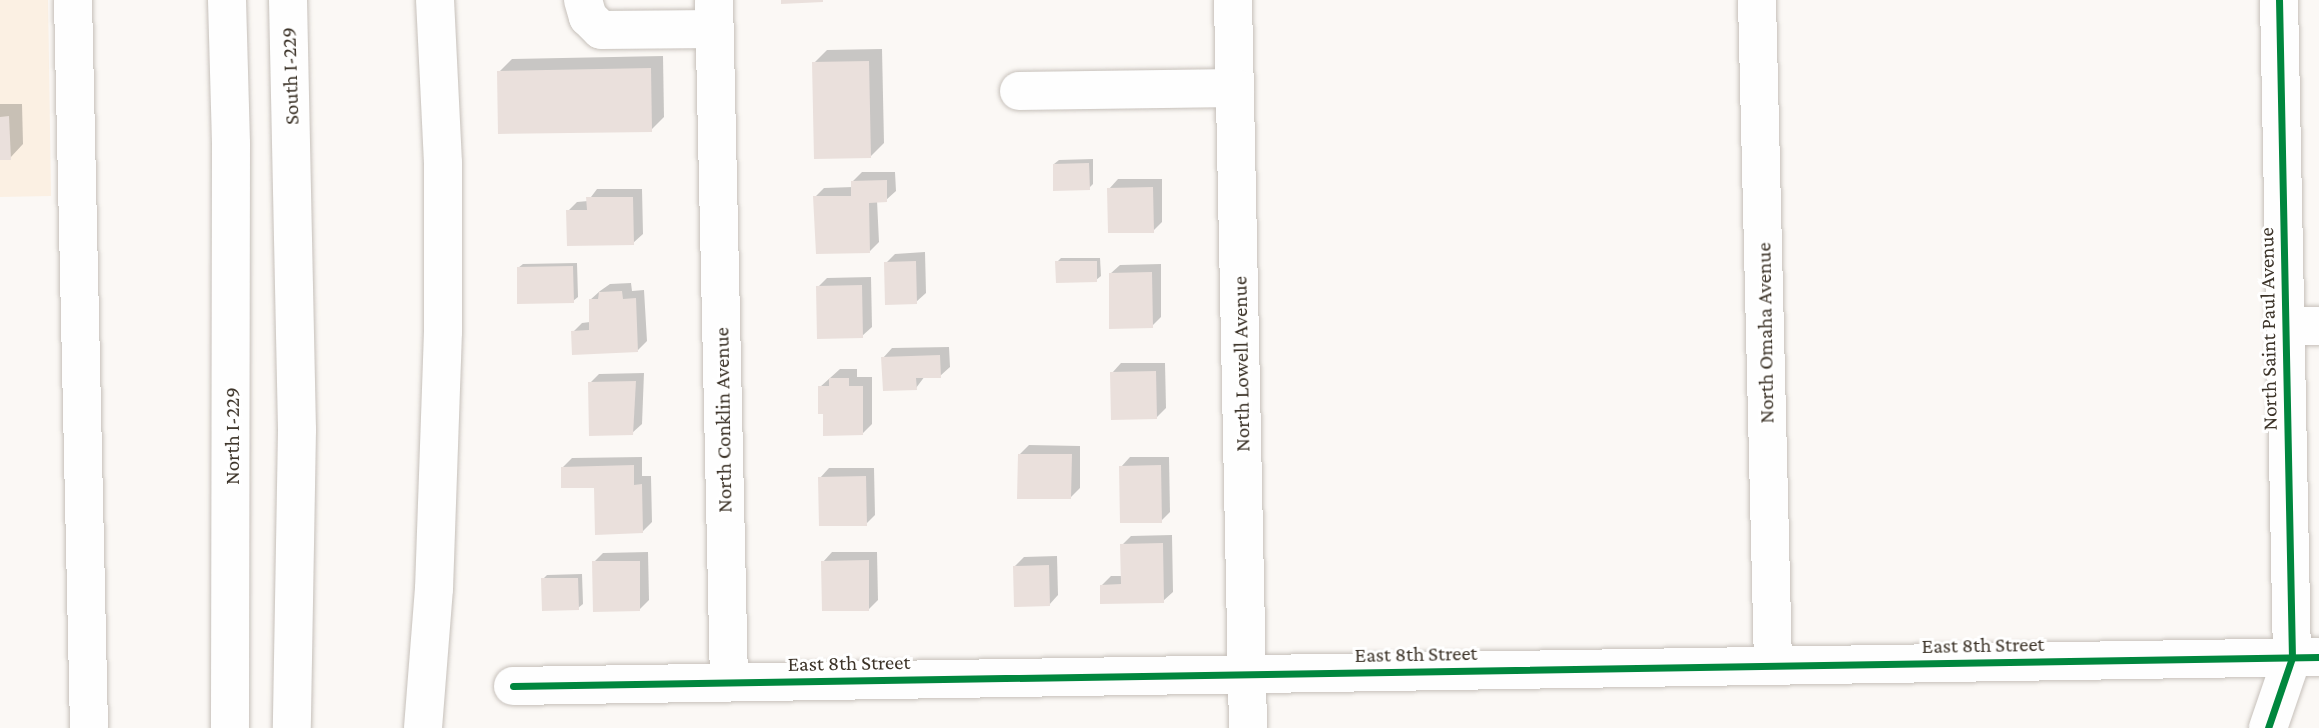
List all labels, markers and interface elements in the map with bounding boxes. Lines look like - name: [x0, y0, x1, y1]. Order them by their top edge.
- street label: South I-229: [276, 27, 304, 125]
- street label: North Saint Paul Avenue: [2254, 227, 2282, 431]
- street label: North Omaha Avenue: [1751, 242, 1779, 424]
- street label: North Lowell Avenue: [1227, 276, 1255, 452]
- street label: North Conklin Avenue: [709, 327, 737, 513]
- street label: North I-229: [219, 387, 245, 485]
- street label: East 8th Street: [1921, 631, 2045, 659]
- street label: East 8th Street: [1354, 640, 1478, 668]
- street label: East 8th Street: [787, 649, 911, 677]

